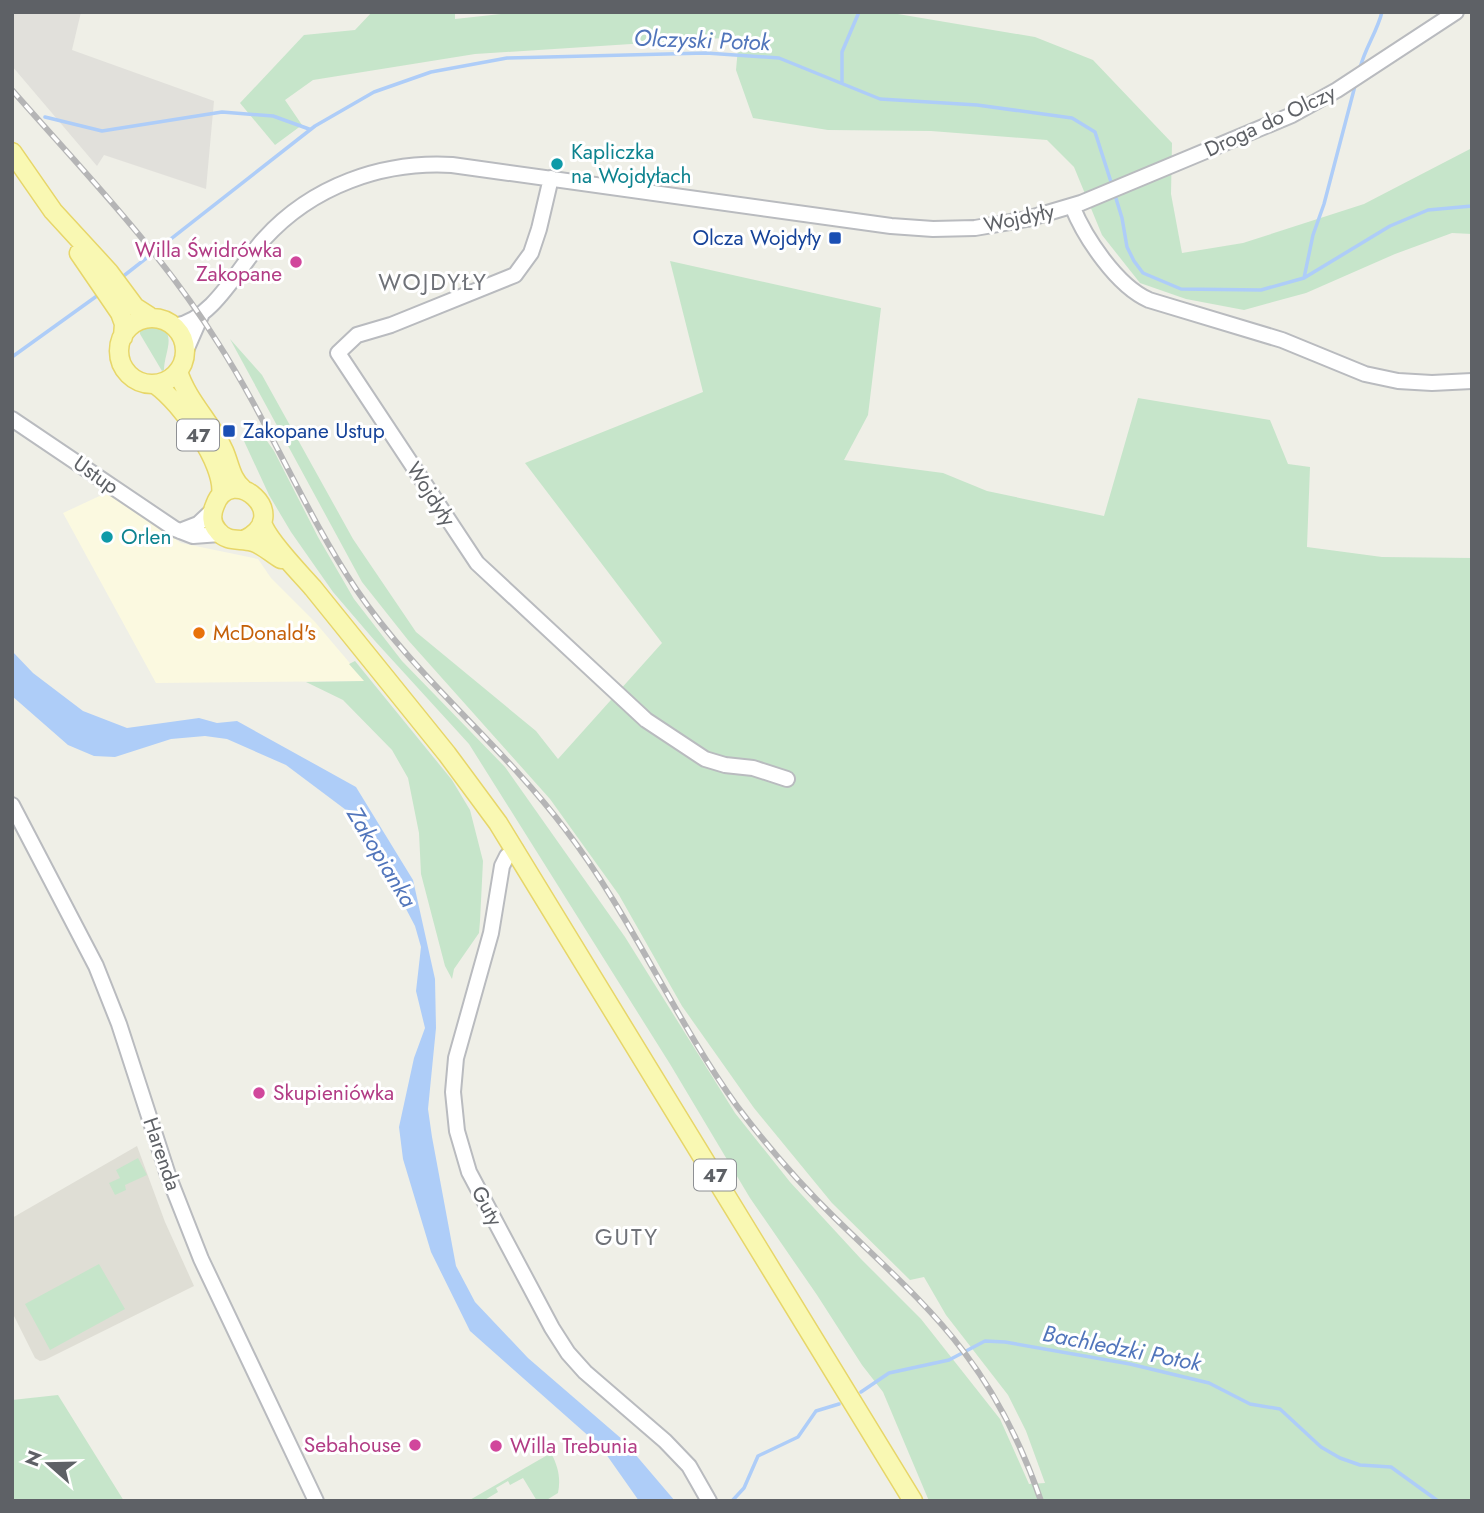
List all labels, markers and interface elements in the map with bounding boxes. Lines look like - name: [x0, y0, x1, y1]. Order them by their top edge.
- water label: Olczyski Potok: [633, 21, 772, 59]
- street label: Droga do Olczy: [1200, 77, 1341, 164]
- place label: Kapliczka na Wojdyłach: [571, 137, 691, 191]
- marker: Kapliczka na Wojdyłach: [549, 156, 565, 172]
- street label: Wojdyły: [981, 196, 1058, 240]
- place label: Olcza Wojdyły: [692, 223, 822, 253]
- marker: Olcza Wojdyły: [827, 230, 843, 246]
- place label: Willa Świdrówka Zakopane: [135, 235, 282, 289]
- marker: Willa Świdrówka Zakopane: [288, 254, 304, 270]
- district label: WOJDYŁY: [378, 265, 488, 299]
- place label: Zakopane Ustup: [243, 416, 385, 446]
- road number: 47: [177, 420, 219, 450]
- marker: Zakopane Ustup: [221, 423, 237, 439]
- street label: Ustup: [67, 448, 125, 502]
- street label: Wojdyły: [399, 456, 463, 533]
- place label: Orlen: [121, 522, 171, 552]
- marker: Orlen: [99, 529, 115, 545]
- place label: McDonald's: [213, 618, 316, 648]
- marker: McDonald's: [191, 625, 207, 641]
- water label: Zakopianka: [338, 799, 426, 914]
- place label: Skupieniówka: [273, 1078, 394, 1108]
- marker: Skupieniówka: [251, 1085, 267, 1101]
- street label: Harenda: [135, 1113, 189, 1195]
- road number: 47: [694, 1160, 736, 1190]
- street label: Guty: [464, 1181, 510, 1232]
- district label: GUTY: [595, 1220, 659, 1254]
- water label: Bachledzki Potok: [1040, 1316, 1205, 1380]
- north arrow: [14, 1429, 84, 1499]
- place label: Sebahouse: [304, 1430, 401, 1460]
- place label: Willa Trebunia: [510, 1431, 638, 1461]
- marker: Sebahouse: [407, 1437, 423, 1453]
- marker: Willa Trebunia: [488, 1438, 504, 1454]
- text: N: [18, 1447, 49, 1470]

